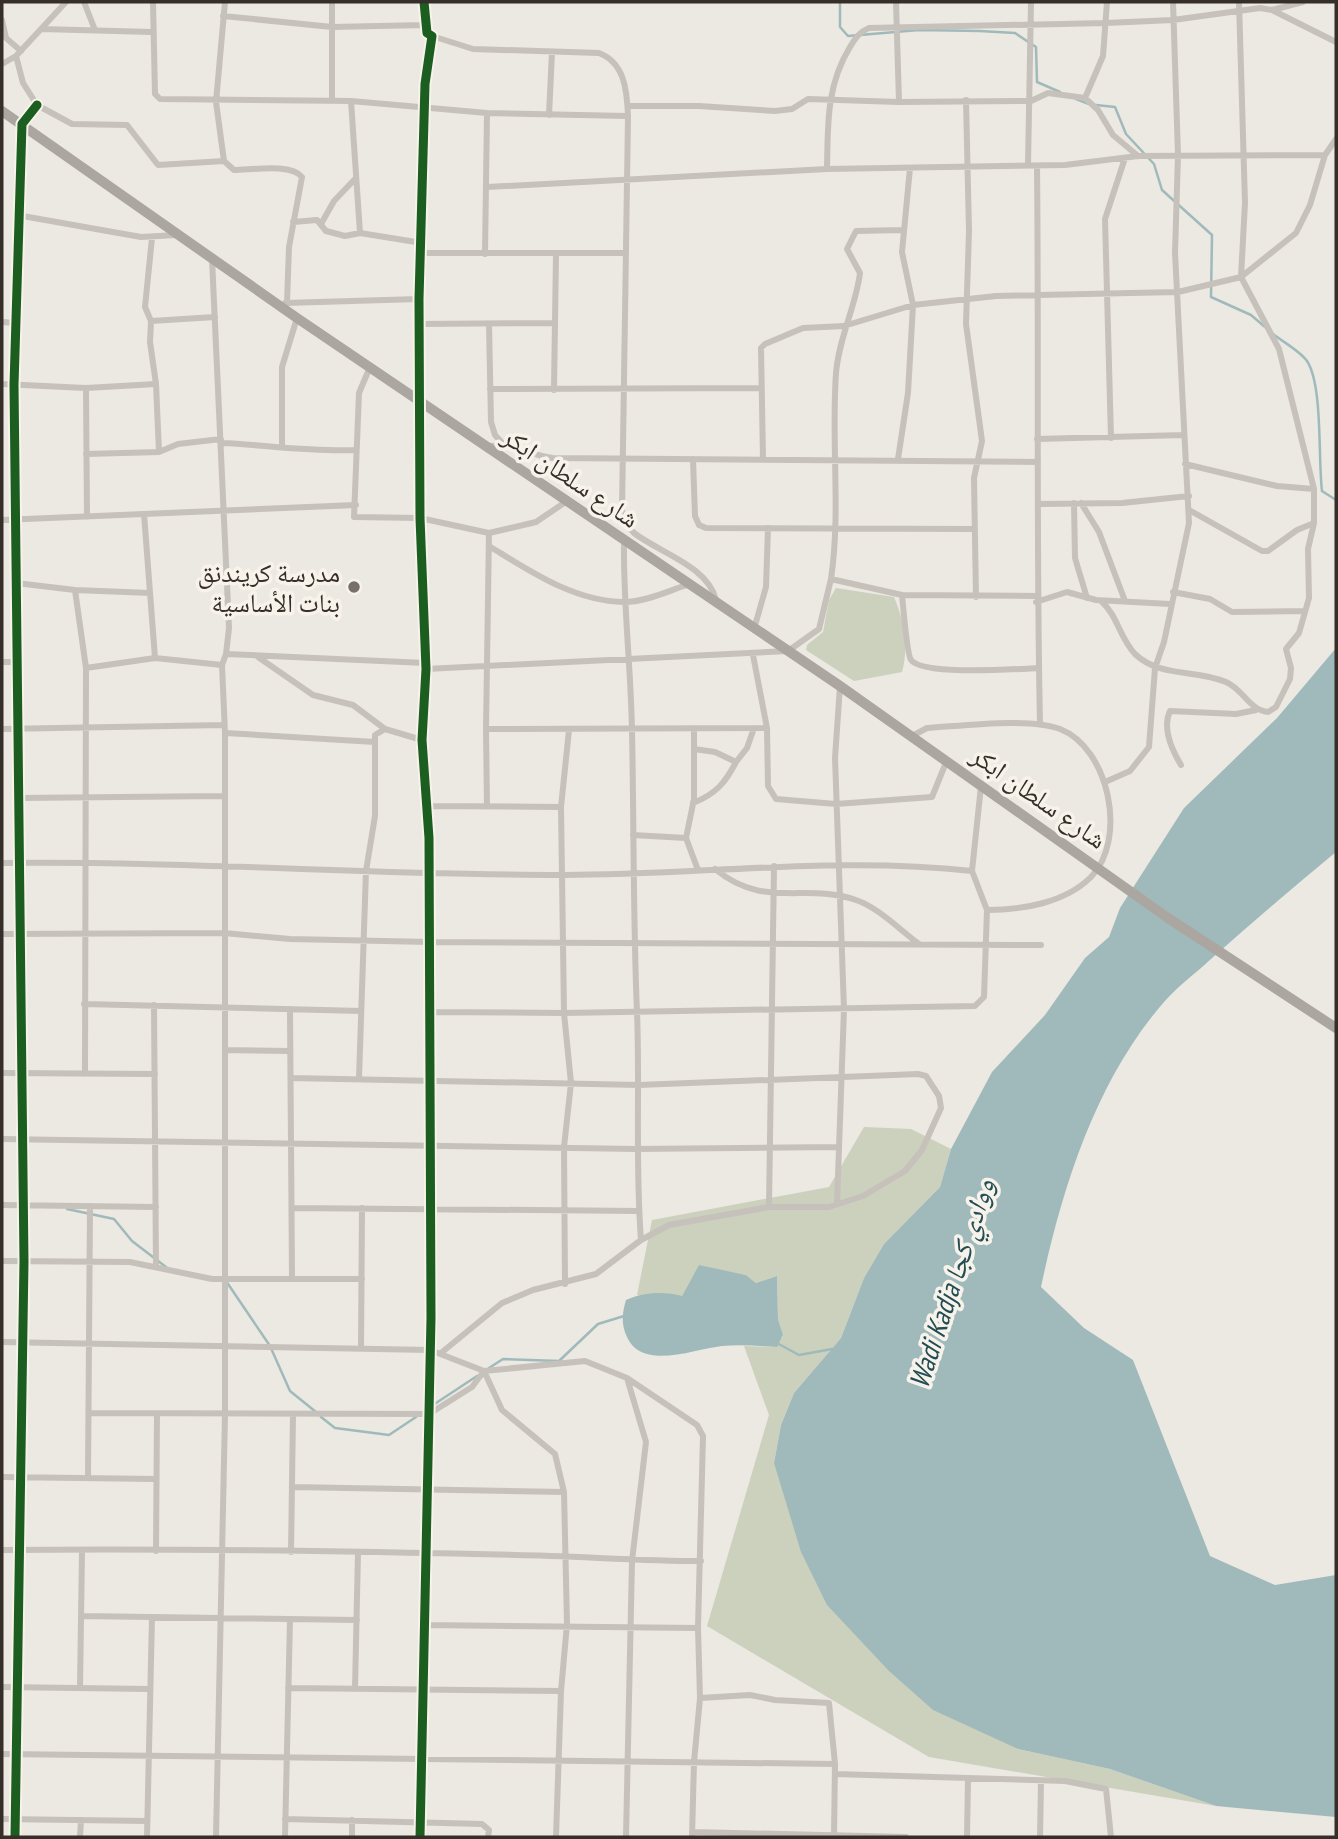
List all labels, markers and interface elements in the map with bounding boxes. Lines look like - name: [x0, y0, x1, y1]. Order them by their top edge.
- street label: شارع سلطان ابكر: [496, 419, 646, 535]
- place label: مدرسة كريندنق بنات الأساسية: [197, 556, 340, 619]
- marker: مدرسة كريندنق بنات الأساسية: [346, 579, 362, 595]
- street label: شارع سلطان ابكر: [964, 738, 1113, 856]
- water label: Wadi Kadja ووادي كجا: [900, 1174, 1007, 1394]

